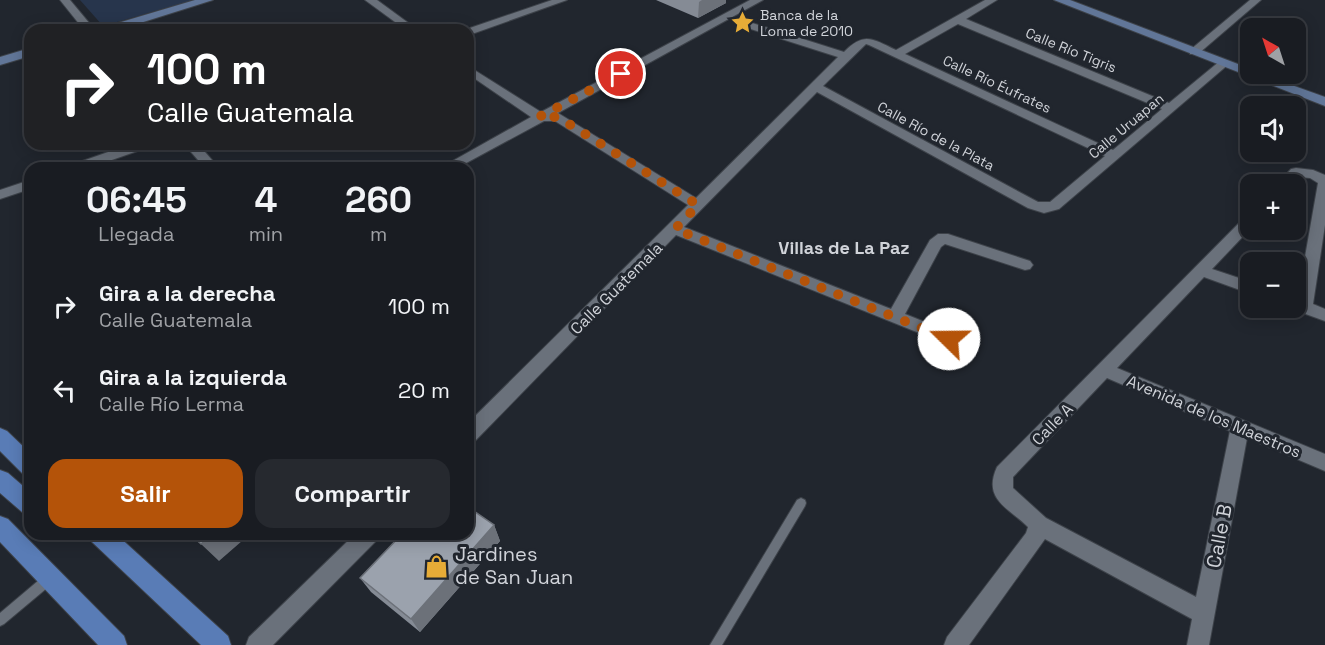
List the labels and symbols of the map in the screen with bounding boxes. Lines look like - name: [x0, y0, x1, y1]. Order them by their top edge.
- place label: Banca de la Loma de 2010: [760, 6, 853, 40]
- place icon: Banca de la Loma de 2010: [729, 10, 755, 36]
- north arrow: [1240, 18, 1306, 84]
- street label: Calle Río Tigris: [1023, 24, 1119, 76]
- pin: [595, 48, 646, 99]
- street label: Calle Río Éufrates: [940, 51, 1054, 117]
- street label: Calle Uruapan: [1085, 89, 1167, 163]
- street label: Calle Río de la Plata: [874, 97, 998, 175]
- district label: Villas de La Paz: [778, 236, 910, 259]
- street label: Calle Guatemala: [566, 238, 667, 339]
- position arrow: [917, 307, 981, 371]
- street label: Avenida de los Maestros: [1124, 370, 1304, 463]
- street label: Calle A: [1027, 399, 1078, 450]
- street label: Calle B: [1200, 502, 1238, 570]
- place label: Jardines de San Juan: [455, 541, 573, 590]
- shop icon: Jardines de San Juan: [424, 553, 450, 579]

